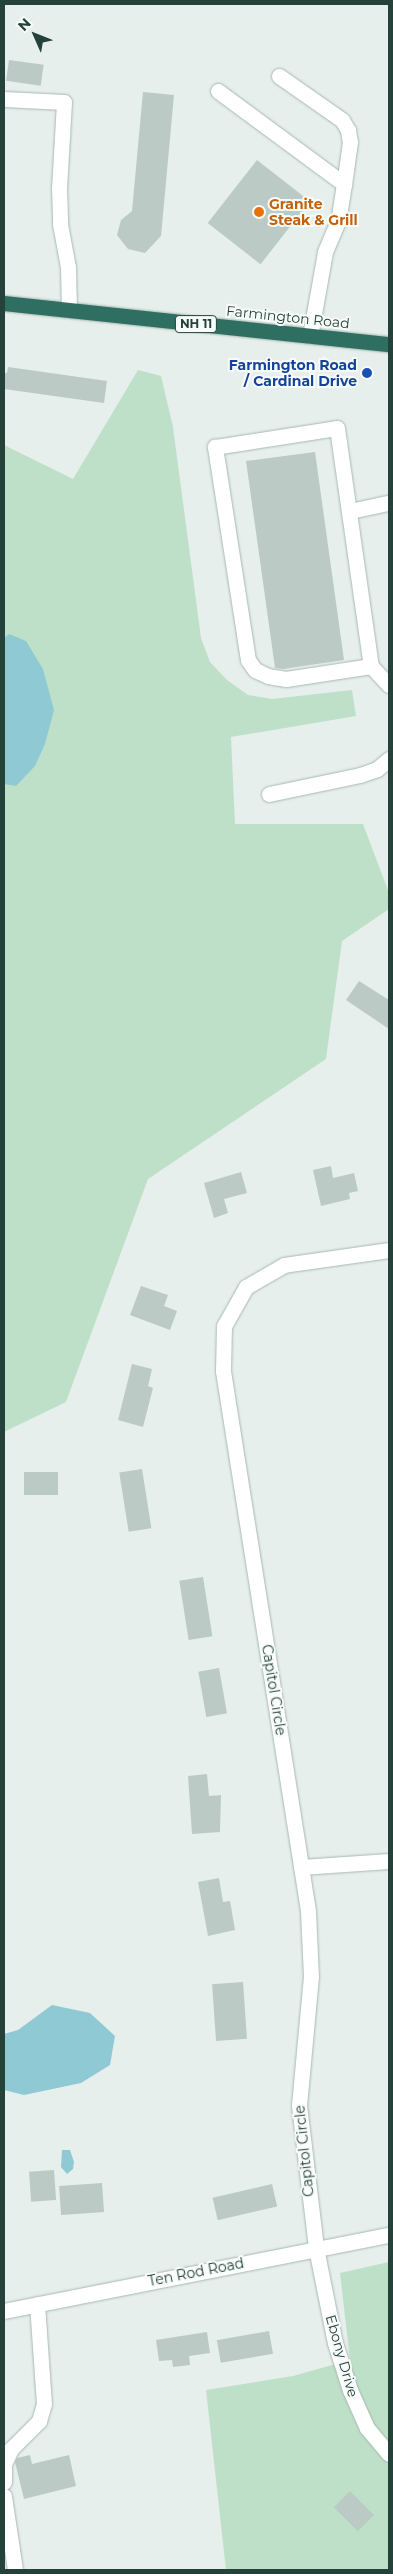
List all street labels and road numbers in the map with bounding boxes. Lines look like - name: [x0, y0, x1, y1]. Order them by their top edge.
- street label: Farmington Road: [225, 302, 351, 332]
- road number: NH 11: [175, 314, 217, 334]
- street label: Capitol Circle: [259, 1643, 289, 1737]
- street label: Capitol Circle: [291, 2104, 317, 2198]
- street label: Ten Rod Road: [147, 2254, 245, 2290]
- street label: Ebony Drive: [322, 2313, 362, 2399]

